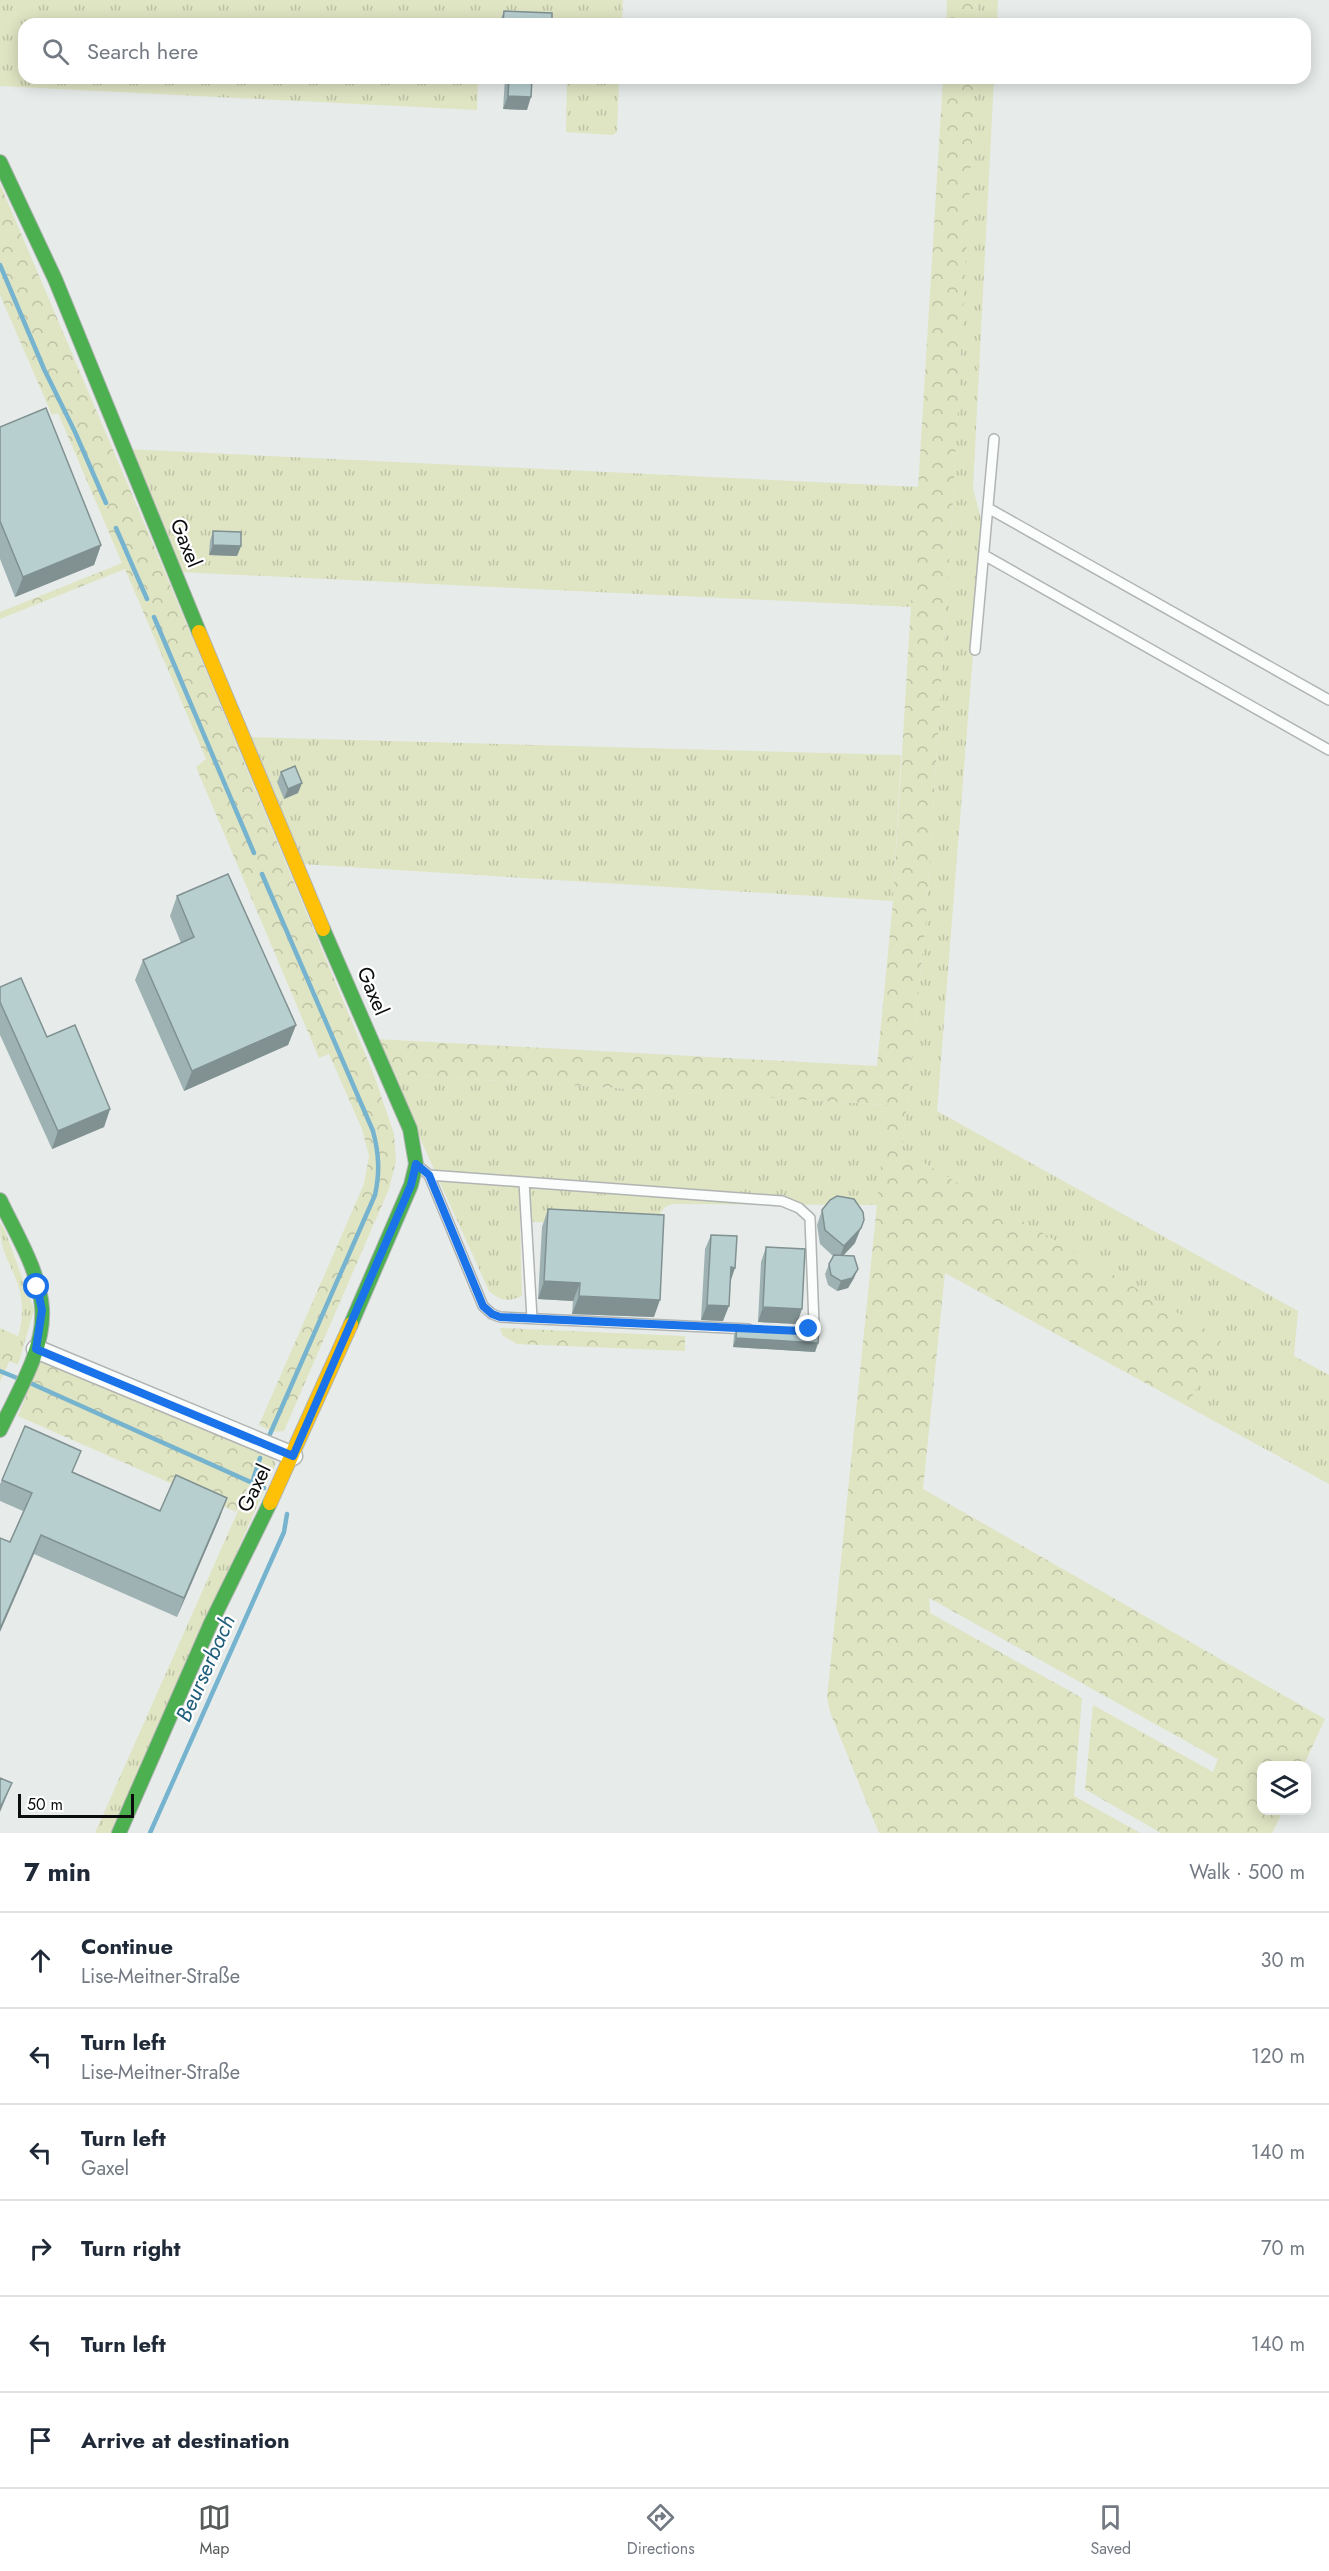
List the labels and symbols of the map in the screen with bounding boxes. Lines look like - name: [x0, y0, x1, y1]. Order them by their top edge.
- street label: Gaxel: [163, 514, 209, 572]
- street label: Gaxel: [349, 962, 397, 1020]
- route start: [23, 1273, 49, 1299]
- route end: [795, 1315, 821, 1341]
- street label: Gaxel: [229, 1459, 279, 1517]
- water label: Beurserbach: [167, 1609, 243, 1727]
- scale bar: [18, 1791, 134, 1818]

